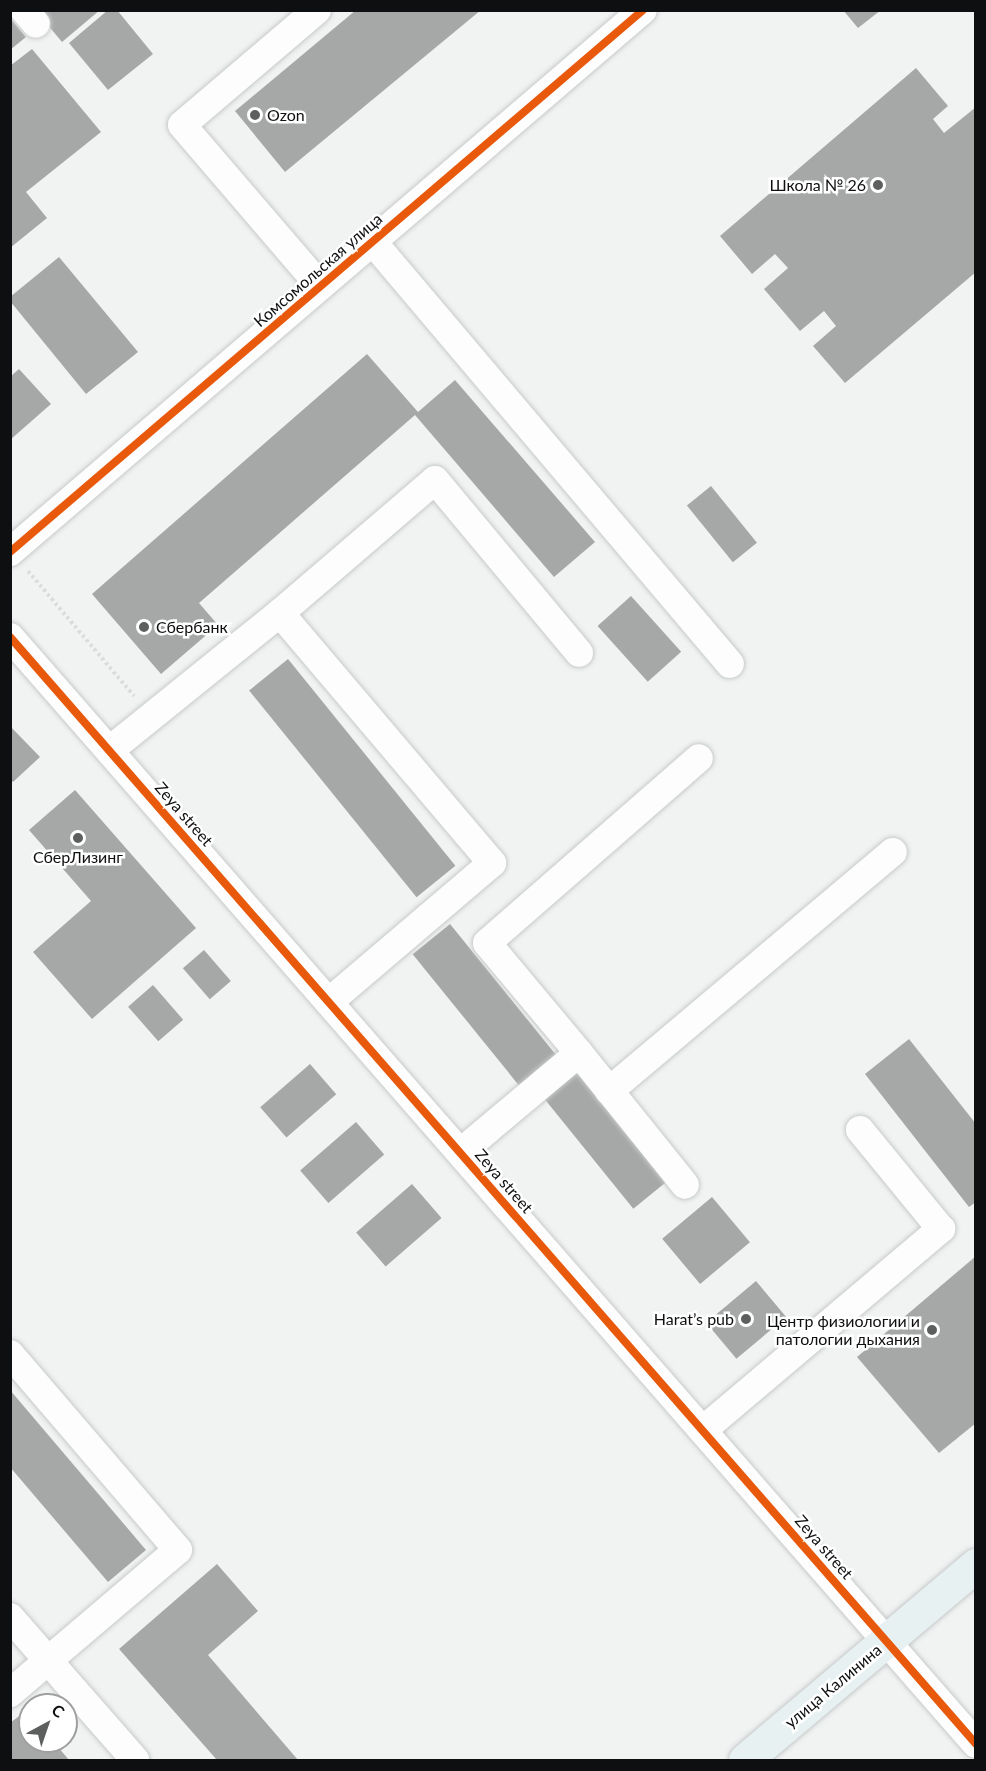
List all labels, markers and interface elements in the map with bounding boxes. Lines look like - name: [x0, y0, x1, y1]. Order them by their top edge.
- place label: Ozon: [267, 105, 305, 125]
- marker: Ozon: [248, 108, 262, 122]
- place label: Школа № 26: [770, 175, 866, 195]
- marker: Школа № 26: [871, 178, 885, 192]
- street label: Комсомольская улица: [250, 209, 386, 331]
- place label: Сбербанк: [156, 617, 228, 637]
- marker: Сбербанк: [137, 620, 151, 634]
- street label: Zeya street: [151, 778, 217, 850]
- marker: СберЛизинг: [71, 831, 85, 845]
- place label: СберЛизинг: [33, 847, 123, 867]
- street label: Zeya street: [471, 1145, 537, 1217]
- place label: Harat’s pub: [654, 1309, 734, 1329]
- place label: Центр физиологии и патологии дыхания: [767, 1311, 920, 1349]
- marker: Harat’s pub: [739, 1312, 753, 1326]
- marker: Центр физиологии и патологии дыхания: [925, 1323, 939, 1337]
- street label: Zeya street: [791, 1511, 857, 1583]
- street label: улица Калинина: [781, 1640, 885, 1732]
- north arrow: [18, 1693, 78, 1753]
- text: С: [48, 1700, 69, 1721]

